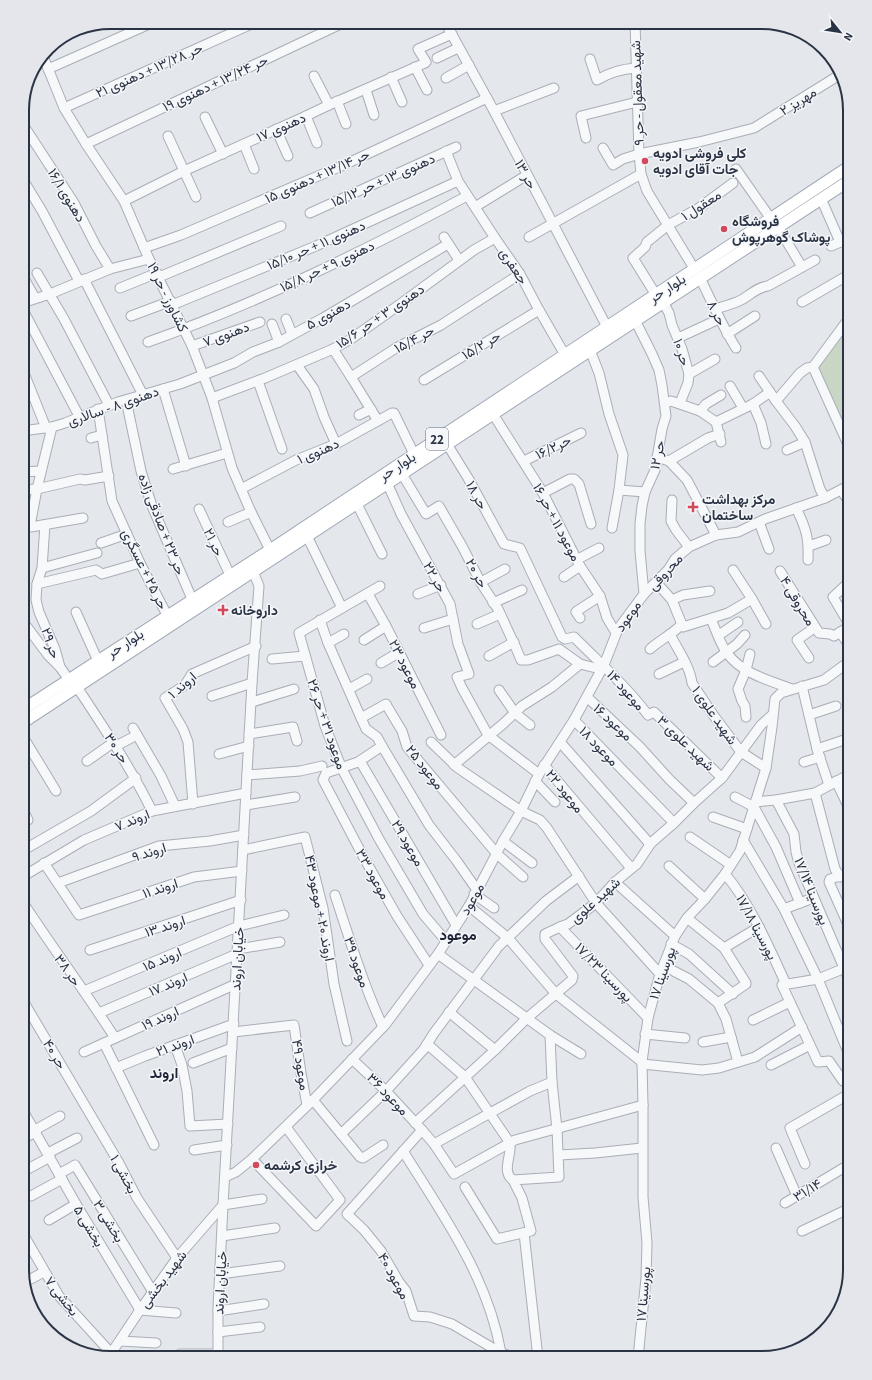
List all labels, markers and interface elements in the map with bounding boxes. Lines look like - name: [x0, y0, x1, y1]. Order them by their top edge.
- north arrow: [820, 12, 860, 52]
- text: N: [840, 30, 857, 44]
- street label: حر ۱۳/۲۸ + دهنوی ۲۱: [93, 38, 206, 103]
- street label: شهید معقول - حر ۹: [626, 40, 650, 146]
- street label: حر ۱۳/۲۴ + دهنوی ۱۹: [159, 51, 272, 117]
- street label: مهریز ۲: [776, 83, 821, 121]
- street label: دهنوی ۱۷: [253, 108, 310, 148]
- place label: کلی فروشی ادویه جات آقای ادویه: [653, 144, 746, 180]
- street label: حر ۱۳/۱۴ + دهنوی ۱۵: [262, 145, 373, 209]
- street label: دهنوی ۱۳ + حر ۱۵/۱۲: [328, 149, 439, 213]
- street label: حر ۱۳: [509, 156, 541, 193]
- marker: کلی فروشی ادویه جات آقای ادویه: [640, 156, 650, 166]
- street label: دهنوی ۱۶/۱: [42, 165, 90, 227]
- street label: معقول ۱: [677, 185, 726, 226]
- place label: فروشگاه پوشاک گوهرپوش: [732, 212, 830, 248]
- street label: دهنوی ۱۱ + حر ۱۵/۱۰: [264, 216, 369, 276]
- marker: فروشگاه پوشاک گوهرپوش: [719, 224, 729, 234]
- street label: دهنوی ۹ + حر ۱۵/۸: [277, 236, 378, 298]
- street label: جعفری: [494, 244, 532, 289]
- street label: کشاورز - حر ۱۹: [142, 259, 193, 336]
- street label: بلوار حر: [644, 269, 690, 309]
- street label: دهنوی ۳ + حر ۱۵/۶: [332, 279, 429, 354]
- street label: دهنوی ۵: [303, 294, 355, 335]
- street label: حر ۸: [701, 297, 731, 329]
- street label: دهنوی ۷: [200, 317, 253, 353]
- street label: حر ۱۵/۴: [391, 321, 438, 359]
- street label: حر ۱۵/۲: [458, 326, 505, 365]
- street label: حر ۱۰: [667, 336, 695, 368]
- street label: دهنوی ۸ - سالاری: [65, 382, 162, 432]
- road number: 22: [426, 428, 448, 450]
- street label: حر۱۶/۲: [532, 431, 575, 465]
- street label: دهنوی ۱: [294, 434, 343, 470]
- street label: حر ۱۲: [645, 439, 671, 471]
- street label: بلوار حر: [374, 447, 420, 487]
- street label: حر ۲۳ + صادقی زاده: [132, 471, 190, 578]
- street label: حر ۱۸: [460, 478, 492, 513]
- street label: موعود ۱۱ + حر ۱۶: [527, 480, 585, 565]
- place label: مرکز بهداشت ساختمان: [702, 490, 776, 526]
- marker: مرکز بهداشت ساختمان: [687, 501, 699, 513]
- street label: حر ۲۱: [198, 525, 228, 560]
- street label: حر ۲۵ + عسگری: [116, 526, 172, 613]
- street label: محروقی: [643, 550, 688, 596]
- street label: حر ۲۰: [460, 555, 492, 592]
- street label: حر ۲۲: [418, 559, 451, 596]
- street label: محروقی ۴: [774, 573, 820, 630]
- street label: موعود: [611, 597, 647, 636]
- place label: داروخانه: [231, 601, 278, 621]
- marker: داروخانه: [218, 605, 228, 615]
- street label: بلوار حر: [102, 624, 148, 664]
- street label: حر ۲۹: [35, 625, 65, 662]
- street label: موعود ۲۳: [383, 636, 425, 693]
- street label: موعود ۱۴: [602, 666, 649, 715]
- street label: اروند ۱: [164, 668, 201, 704]
- street label: موعود ۳۱ + حر ۲۶: [301, 676, 351, 772]
- street label: شهید علوی ۱: [686, 682, 742, 749]
- street label: موعود ۱۶: [588, 699, 637, 746]
- street label: شهید علوی ۳: [652, 711, 719, 776]
- street label: موعود ۱۸: [574, 722, 623, 771]
- street label: حر ۳۰: [99, 729, 133, 768]
- street label: موعود ۲۵: [400, 741, 448, 794]
- street label: موعود ۲۲: [540, 765, 588, 818]
- street label: اروند ۷: [112, 805, 153, 837]
- street label: موعود ۲۹: [386, 816, 428, 871]
- street label: اروند ۹: [130, 838, 169, 868]
- street label: موعود ۳۳: [350, 846, 394, 903]
- street label: اروند ۲۰ + موعود ۴۳: [299, 853, 339, 963]
- street label: پورسینا ۱۷/۱۴: [788, 854, 834, 928]
- street label: شهید علوی: [566, 873, 625, 929]
- street label: اروند ۱۱: [140, 874, 181, 904]
- street label: موعود: [456, 880, 490, 919]
- street label: پورسینا ۱۷/۱۸: [730, 891, 782, 964]
- street label: اروند ۱۳: [142, 911, 188, 943]
- district label: موعود: [439, 925, 477, 946]
- street label: خیابان اروند: [226, 927, 250, 991]
- street label: موعود ۳۹: [338, 934, 374, 990]
- street label: پورسینا ۱۷/۲۳: [570, 938, 637, 1007]
- street label: اروند ۱۵: [140, 943, 185, 977]
- street label: پورسینا ۱۷: [645, 944, 681, 1002]
- street label: حر ۳۸: [49, 950, 85, 991]
- street label: اروند ۱۷: [146, 968, 191, 1002]
- street label: اروند ۱۹: [138, 1002, 182, 1036]
- street label: اروند ۲۱: [153, 1030, 197, 1062]
- street label: حر ۴۰: [37, 1036, 71, 1073]
- street label: موعود ۴۹: [286, 1038, 314, 1092]
- district label: اروند: [150, 1063, 178, 1084]
- street label: موعود ۳۶: [362, 1069, 413, 1121]
- street label: بخشی ۱: [105, 1151, 142, 1197]
- place label: خرازی کرشمه: [264, 1156, 338, 1176]
- marker: خرازی کرشمه: [251, 1160, 261, 1170]
- street label: ۳۱/۱۴: [789, 1175, 826, 1207]
- street label: بخشی ۳: [88, 1196, 129, 1247]
- street label: بخشی ۵: [68, 1202, 108, 1251]
- street label: شهید بخشی: [135, 1246, 192, 1313]
- street label: موعود ۴۰: [372, 1249, 414, 1303]
- street label: خیابان اروند: [209, 1251, 233, 1315]
- street label: پورسینا ۱۷: [632, 1266, 656, 1322]
- street label: بخشی ۷: [39, 1272, 83, 1321]

